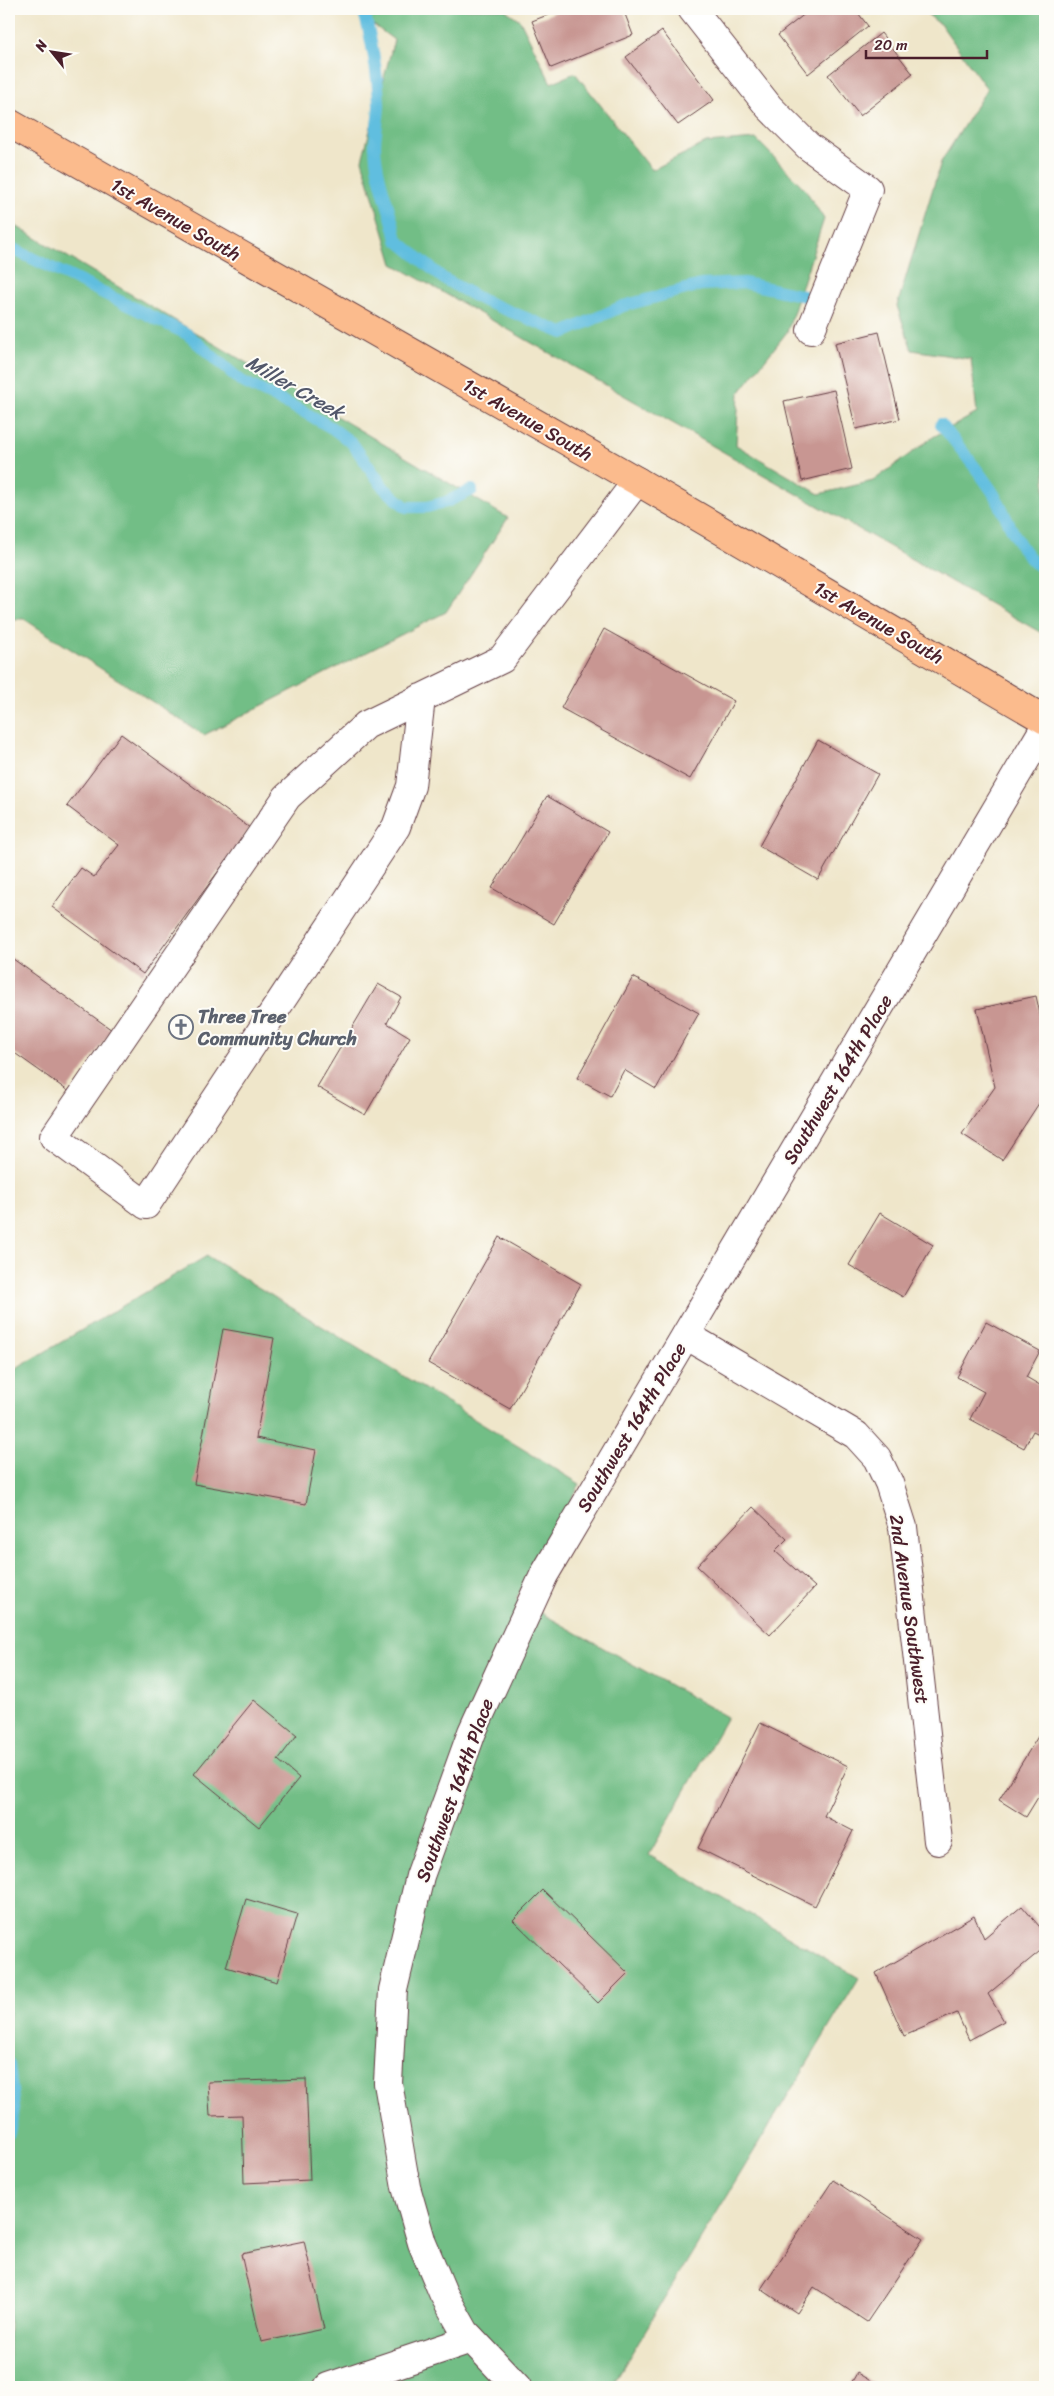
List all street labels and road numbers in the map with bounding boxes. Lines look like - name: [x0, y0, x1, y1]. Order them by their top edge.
- street label: 1st Avenue South: [104, 169, 247, 270]
- street label: 1st Avenue South: [456, 369, 599, 470]
- street label: 1st Avenue South: [807, 572, 950, 673]
- street label: Southwest 164th Place: [773, 988, 901, 1171]
- street label: Southwest 164th Place: [567, 1336, 695, 1519]
- street label: 2nd Avenue Southwest: [880, 1512, 939, 1706]
- street label: Southwest 164th Place: [406, 1693, 503, 1887]

